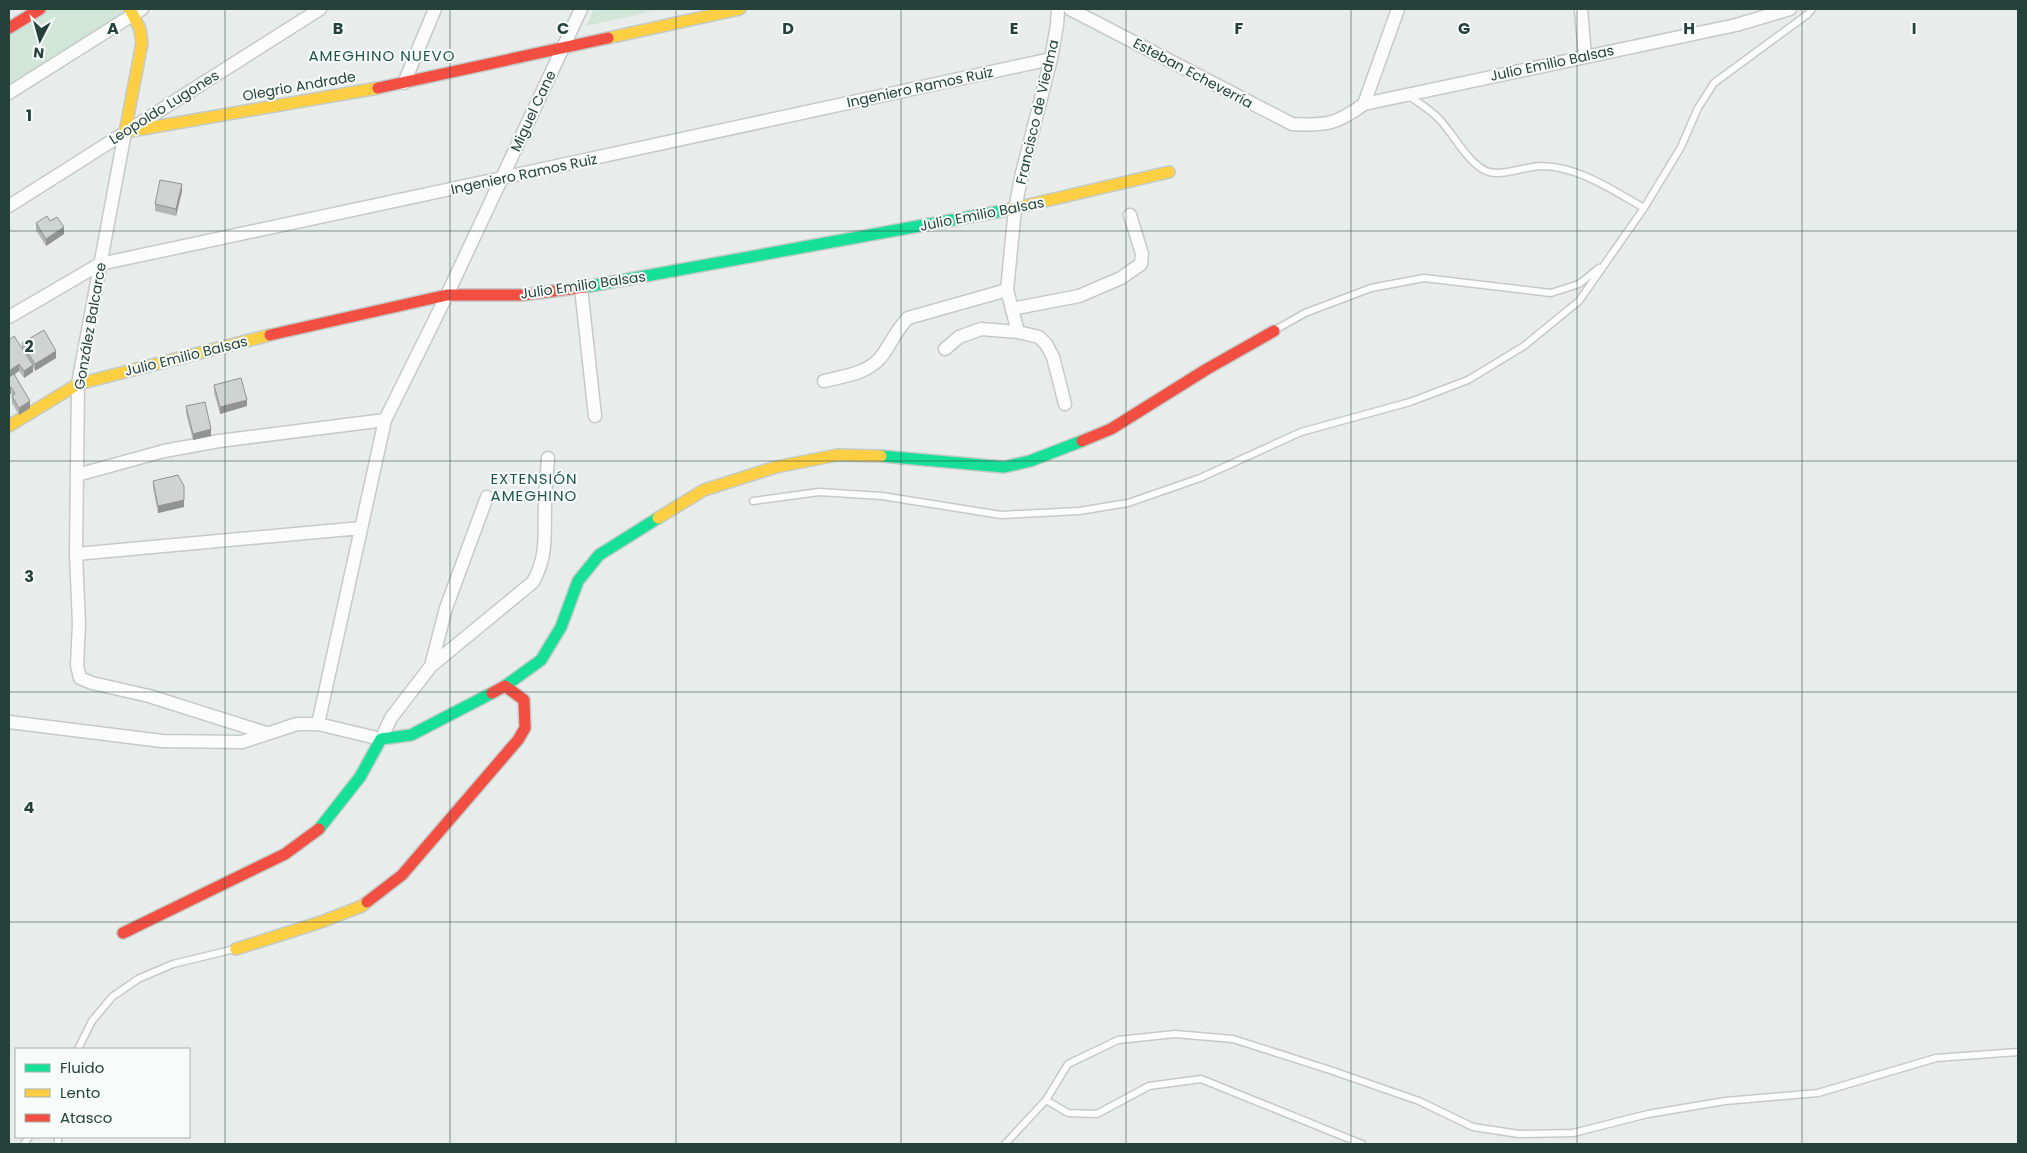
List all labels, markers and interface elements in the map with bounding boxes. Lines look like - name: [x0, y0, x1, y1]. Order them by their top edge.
- north arrow: [15, 15, 65, 65]
- text: A: [107, 17, 119, 40]
- text: B: [333, 17, 343, 40]
- text: C: [557, 17, 569, 40]
- text: D: [782, 17, 794, 40]
- text: E: [1010, 17, 1018, 40]
- text: F: [1235, 17, 1244, 40]
- text: G: [1458, 17, 1470, 40]
- text: H: [1683, 17, 1695, 40]
- text: I: [1912, 17, 1916, 40]
- street label: Esteban Echeverría: [1130, 33, 1256, 113]
- street label: Francisco de Viedma: [1011, 38, 1063, 186]
- street label: Julio Emilio Balsas: [1488, 40, 1616, 86]
- text: N: [32, 42, 45, 63]
- district label: AMEGHINO NUEVO: [308, 45, 456, 66]
- street label: Ingeniero Ramos Ruiz: [845, 62, 995, 112]
- street label: Leopoldo Lugones: [105, 65, 223, 149]
- street label: Olegrio Andrade: [241, 66, 357, 106]
- street label: Miguel Cane: [505, 67, 561, 155]
- text: 1: [26, 104, 32, 127]
- street label: Ingeniero Ramos Ruiz: [449, 149, 599, 199]
- street label: Julio Emilio Balsas: [918, 192, 1046, 236]
- street label: González Balcarce: [69, 261, 111, 391]
- street label: Julio Emilio Balsas: [519, 266, 647, 304]
- street label: Julio Emilio Balsas: [122, 331, 250, 381]
- text: 2: [24, 335, 34, 358]
- district label: EXTENSIÓN AMEGHINO: [490, 468, 578, 506]
- text: 3: [24, 565, 34, 588]
- text: 4: [24, 796, 35, 819]
- legend: [15, 1048, 190, 1138]
- text: Fluido: [60, 1057, 104, 1078]
- text: Lento: [60, 1082, 100, 1103]
- text: Atasco: [60, 1107, 112, 1128]

